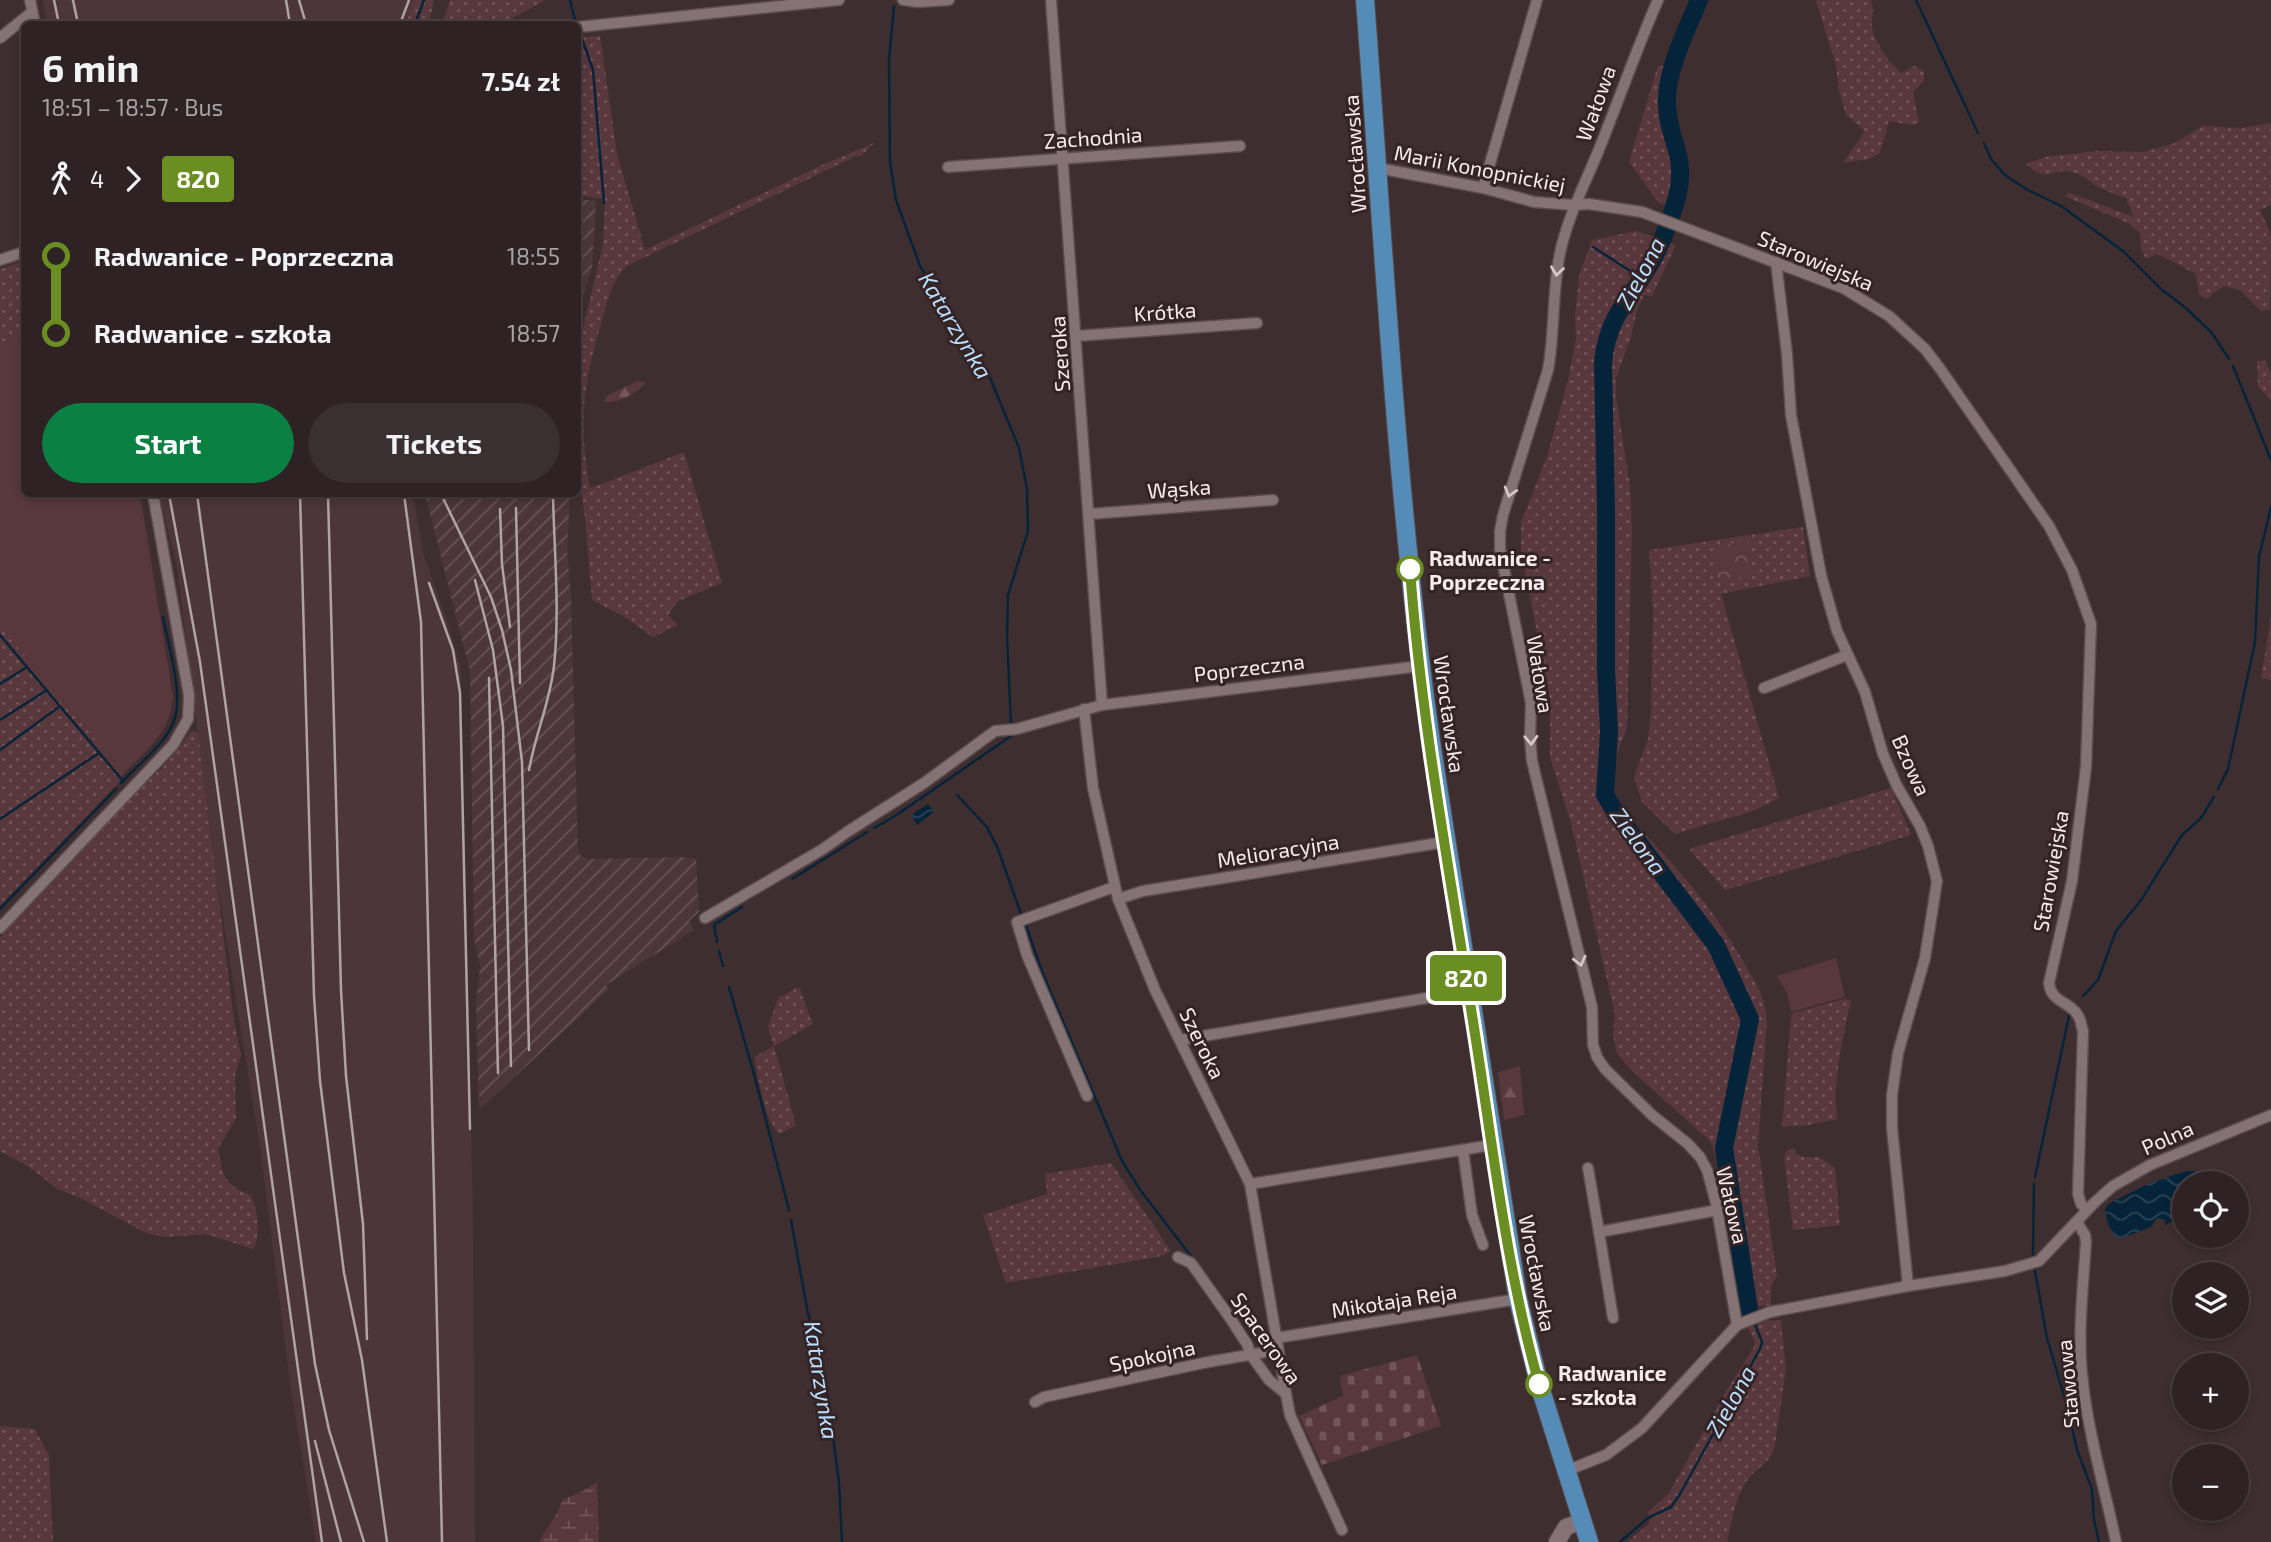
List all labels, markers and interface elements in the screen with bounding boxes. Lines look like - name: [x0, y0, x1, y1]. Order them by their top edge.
- text: 6 min: [42, 44, 139, 90]
- street label: Wałowa: [1570, 62, 1620, 144]
- text: 7.54 zł: [481, 65, 560, 96]
- text: 18:51 – 18:57 · Bus: [42, 93, 223, 121]
- street label: Wrocławska: [1337, 94, 1371, 214]
- street label: Zachodnia: [1043, 121, 1143, 153]
- street label: Marii Konopnickiej: [1392, 139, 1568, 198]
- icon: walk: [42, 160, 80, 198]
- icon: forward: [114, 160, 152, 198]
- text: 820: [176, 164, 220, 193]
- text: 4: [90, 165, 104, 193]
- street label: Starowiejska: [1754, 224, 1878, 296]
- water label: Zielona: [1610, 232, 1670, 314]
- text: Radwanice - Poprzeczna: [94, 240, 394, 271]
- text: 18:55: [507, 242, 560, 270]
- water label: Katarzynka: [913, 266, 999, 384]
- one-way arrow: [1550, 266, 1565, 277]
- street label: Krótka: [1133, 296, 1197, 326]
- street label: Szeroka: [1044, 315, 1074, 393]
- text: Radwanice - szkoła: [94, 317, 332, 348]
- text: 18:57: [507, 319, 560, 347]
- button: Start: [42, 403, 294, 483]
- button: Tickets: [308, 403, 560, 483]
- street label: Wąska: [1146, 473, 1212, 503]
- one-way arrow: [1503, 486, 1518, 498]
- place label: Radwanice - Poprzeczna: [1429, 545, 1551, 594]
- marker: Radwanice - Poprzeczna: [1397, 556, 1423, 582]
- street label: Wałowa: [1522, 633, 1560, 715]
- street label: Poprzeczna: [1192, 648, 1306, 686]
- street label: Wrocławska: [1429, 654, 1471, 774]
- street label: Bzowa: [1887, 731, 1937, 799]
- one-way arrow: [1523, 735, 1538, 746]
- water label: Zielona: [1605, 802, 1673, 880]
- street label: Starowiejska: [2027, 808, 2074, 934]
- street label: Melioracyjna: [1215, 828, 1341, 873]
- line badge: 820: [1426, 955, 1506, 1001]
- one-way arrow: [1572, 955, 1587, 967]
- text: 820: [1444, 963, 1488, 992]
- street label: Szeroka: [1175, 1003, 1231, 1083]
- street label: Polna: [2137, 1115, 2197, 1159]
- street label: Wałowa: [1712, 1164, 1754, 1246]
- map controls: [2172, 1171, 2249, 1521]
- button: locate: [2172, 1171, 2249, 1248]
- street label: Wrocławska: [1514, 1212, 1562, 1334]
- button: layers: [2172, 1262, 2249, 1339]
- street label: Mikołaja Reja: [1329, 1278, 1459, 1323]
- street label: Spacerowa: [1226, 1288, 1308, 1388]
- water label: Katarzynka: [799, 1319, 845, 1441]
- street label: Spokojna: [1107, 1334, 1197, 1377]
- street label: Stawowa: [2051, 1339, 2083, 1429]
- button: +: [2172, 1353, 2249, 1430]
- place label: Radwanice - szkoła: [1558, 1360, 1667, 1409]
- water label: Zielona: [1699, 1360, 1761, 1442]
- marker: Radwanice - szkoła: [1526, 1371, 1552, 1397]
- button: −: [2172, 1444, 2249, 1521]

